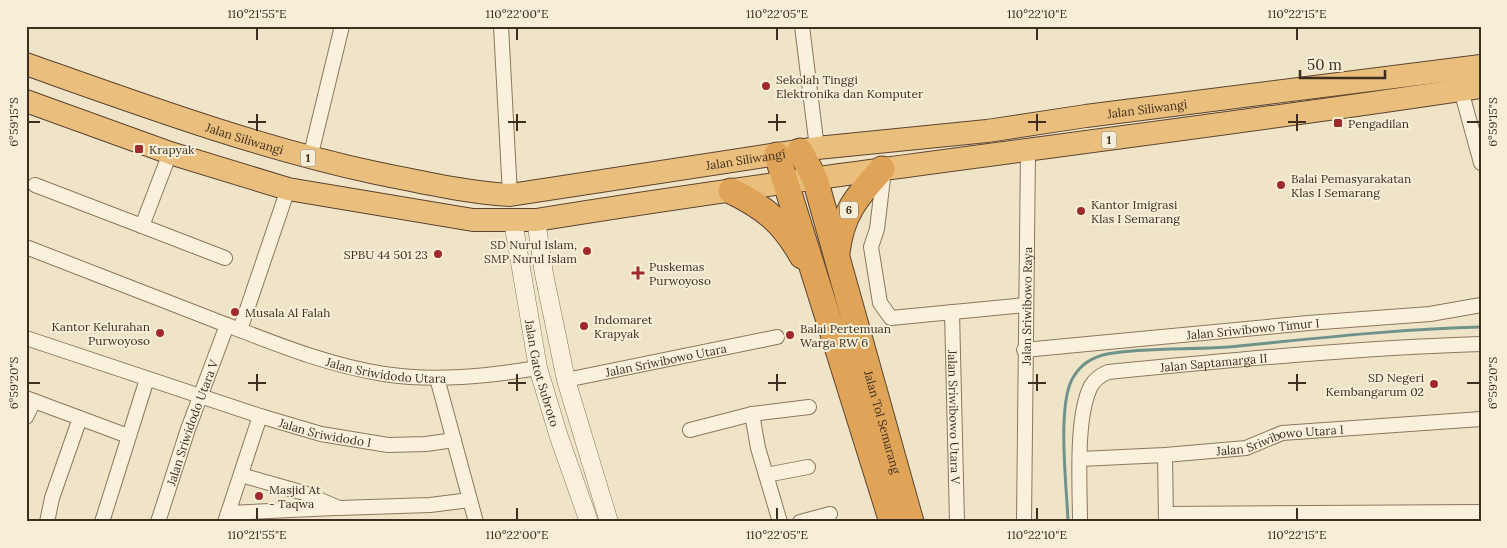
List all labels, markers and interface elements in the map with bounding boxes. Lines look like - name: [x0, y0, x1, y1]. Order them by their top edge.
- text: 110°21'55"E: [227, 6, 287, 21]
- text: 110°22'00"E: [486, 6, 548, 21]
- text: 110°22'05"E: [746, 6, 808, 21]
- text: 110°22'10"E: [1007, 6, 1067, 21]
- text: 110°22'15"E: [1268, 6, 1326, 21]
- scale bar: [1300, 48, 1384, 80]
- text: 50 m: [1307, 55, 1342, 74]
- place label: Sekolah Tinggi Elektronika dan Komputer: [776, 72, 924, 101]
- marker: Sekolah Tinggi Elektronika dan Komputer: [760, 80, 772, 92]
- street label: Jalan Siliwangi: [1105, 96, 1188, 121]
- text: 6°59'15"S: [6, 97, 21, 147]
- text: 6°59'15"S: [1485, 97, 1500, 147]
- place label: Pengadilan: [1348, 116, 1409, 131]
- marker: Pengadilan: [1332, 117, 1344, 129]
- street label: Jalan Siliwangi: [203, 119, 285, 157]
- road number: 1: [1102, 132, 1116, 148]
- place label: Krapyak: [149, 142, 195, 157]
- marker: Krapyak: [133, 143, 145, 155]
- street label: Jalan Siliwangi: [704, 145, 786, 173]
- road number: 1: [300, 150, 316, 167]
- place label: Balai Pemasyarakatan Klas I Semarang: [1291, 171, 1411, 200]
- marker: Balai Pemasyarakatan Klas I Semarang: [1275, 179, 1287, 191]
- place label: Kantor Imigrasi Klas I Semarang: [1091, 197, 1180, 226]
- road number: 6: [840, 202, 858, 218]
- marker: Kantor Imigrasi Klas I Semarang: [1075, 205, 1087, 217]
- place label: SD Nurul Islam, SMP Nurul Islam: [484, 237, 577, 266]
- marker: SD Nurul Islam, SMP Nurul Islam: [581, 245, 593, 257]
- place label: SPBU 44 501 23: [344, 247, 428, 262]
- street label: Jalan Sriwibowo Raya: [1018, 247, 1034, 366]
- marker: SPBU 44 501 23: [432, 248, 444, 260]
- place label: Puskemas Purwoyoso: [649, 259, 711, 288]
- marker: Puskemas Purwoyoso: [631, 266, 645, 280]
- place label: Musala Al Falah: [245, 305, 330, 320]
- marker: Musala Al Falah: [229, 306, 241, 318]
- place label: Indomaret Krapyak: [594, 312, 653, 341]
- street label: Jalan Sriwibowo Timur I: [1185, 315, 1320, 342]
- street label: Jalan Gatot Subroto: [522, 317, 563, 428]
- place label: Kantor Kelurahan Purwoyoso: [52, 319, 150, 348]
- marker: Indomaret Krapyak: [578, 320, 590, 332]
- place label: Balai Pertemuan Warga RW 6: [800, 321, 891, 350]
- marker: Kantor Kelurahan Purwoyoso: [154, 327, 166, 339]
- marker: Balai Pertemuan Warga RW 6: [784, 329, 796, 341]
- street label: Jalan Sriwibowo Utara: [603, 340, 728, 379]
- street label: Jalan Sriwibowo Utara V: [945, 349, 964, 485]
- street label: Jalan Saptamarga II: [1158, 350, 1268, 375]
- street label: Jalan Sriwidodo Utara: [323, 353, 446, 385]
- text: 6°59'20"S: [6, 356, 21, 409]
- street label: Jalan Sriwidodo Utara V: [162, 356, 221, 488]
- text: 6°59'20"S: [1485, 356, 1500, 409]
- street label: Jalan Tol Semarang: [861, 368, 905, 476]
- place label: SD Negeri Kembangarum 02: [1325, 370, 1424, 399]
- marker: SD Negeri Kembangarum 02: [1428, 378, 1440, 390]
- street label: Jalan Sriwidodo I: [276, 414, 372, 450]
- street label: Jalan Sriwibowo Utara I: [1215, 421, 1344, 458]
- place label: Masjid At - Taqwa: [269, 482, 321, 511]
- marker: Masjid At - Taqwa: [253, 490, 265, 502]
- text: 110°21'55"E: [227, 527, 287, 542]
- text: 110°22'00"E: [486, 527, 548, 542]
- text: 110°22'05"E: [746, 527, 808, 542]
- text: 110°22'10"E: [1007, 527, 1067, 542]
- text: 110°22'15"E: [1268, 527, 1326, 542]

